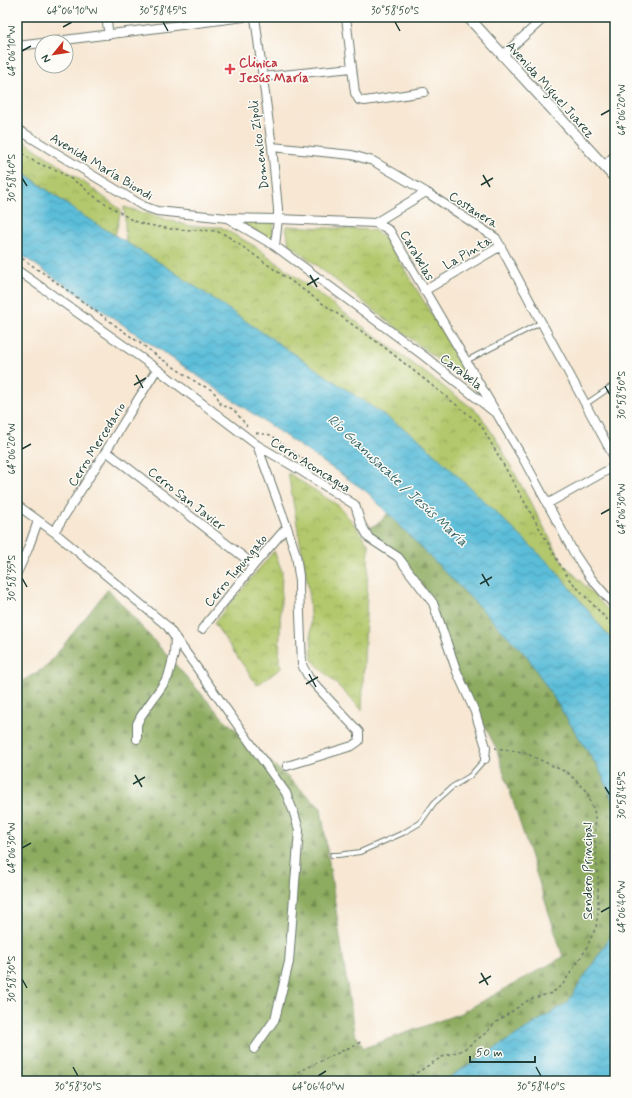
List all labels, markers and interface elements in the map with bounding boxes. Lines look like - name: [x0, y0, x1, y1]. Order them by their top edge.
- text: 64°06'10"W: [47, 4, 97, 18]
- text: 30°58'45"S: [139, 4, 187, 18]
- text: 30°58'50"S: [371, 4, 420, 18]
- text: 64°06'10"W: [5, 26, 19, 76]
- north arrow: [34, 34, 74, 74]
- street label: Avenida Miguel Juarez: [500, 38, 598, 144]
- text: N: [38, 52, 54, 65]
- place label: Clinica Jesús María: [239, 55, 309, 87]
- marker: Clinica Jesús María: [224, 63, 236, 75]
- text: 64°06'20"W: [615, 84, 629, 136]
- street label: Domenico Zípoli: [246, 99, 273, 191]
- street label: Avenida María Biondi: [47, 130, 156, 205]
- text: 30°58'40"S: [5, 154, 19, 202]
- street label: Costanera: [445, 188, 501, 233]
- street label: Carabelas: [395, 227, 438, 284]
- street label: La Pinta: [440, 232, 495, 274]
- street label: Carabela: [436, 350, 486, 394]
- text: 30°58'50"S: [615, 370, 629, 419]
- street label: Cerro Mercedario: [65, 399, 130, 490]
- water label: Río Guanusacate / Jesús María: [323, 411, 471, 551]
- text: 64°06'20"W: [5, 423, 19, 475]
- street label: Cerro Aconcagua: [267, 434, 354, 497]
- street label: Cerro San Javier: [144, 464, 229, 535]
- text: 64°06'30"W: [615, 484, 629, 534]
- street label: Cerro Tupungato: [201, 531, 272, 611]
- text: 30°58'35"S: [5, 554, 19, 601]
- text: 30°58'45"S: [615, 771, 629, 819]
- street label: Sendero Principal: [580, 822, 597, 920]
- text: 64°06'30"W: [5, 823, 19, 873]
- text: 64°06'40"W: [615, 881, 629, 933]
- text: 30°58'30"S: [5, 955, 19, 1002]
- scale bar: [470, 1038, 535, 1064]
- text: 50 m: [476, 1045, 503, 1061]
- text: 30°58'30"S: [55, 1080, 102, 1094]
- text: 64°06'40"W: [292, 1080, 344, 1094]
- text: 30°58'40"S: [517, 1080, 565, 1094]

